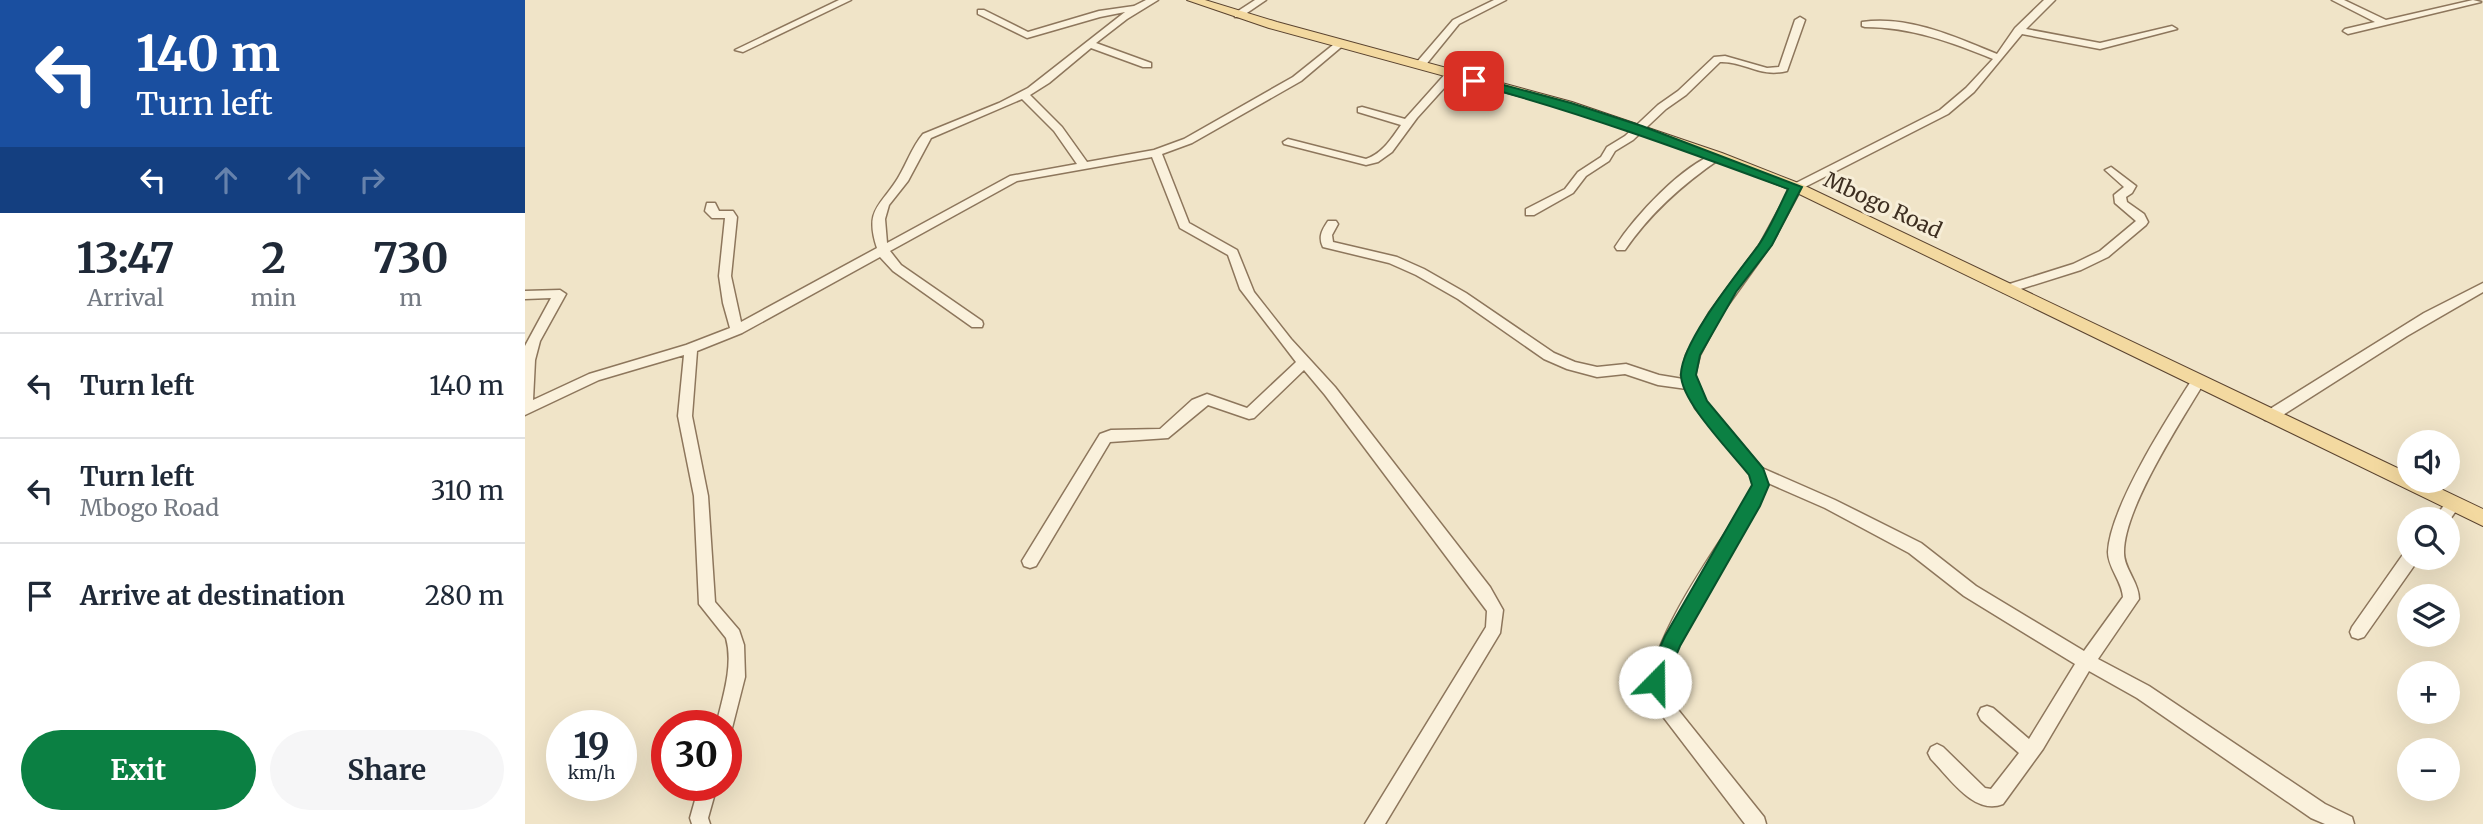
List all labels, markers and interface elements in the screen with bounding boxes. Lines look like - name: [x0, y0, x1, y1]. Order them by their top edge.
- text: 140 m: [136, 23, 280, 84]
- icon: left: [21, 28, 112, 119]
- pin: [1444, 51, 1504, 111]
- icon: arrive: [1455, 62, 1493, 100]
- text: Turn left: [136, 84, 273, 124]
- icon: left: [134, 161, 172, 199]
- icon: ahead: [207, 161, 245, 199]
- icon: ahead: [280, 161, 318, 199]
- icon: right: [353, 161, 391, 199]
- street label: Mbogo Road: [1820, 166, 1947, 244]
- text: 13:47: [76, 232, 174, 284]
- text: 2: [261, 232, 286, 284]
- text: 730: [373, 232, 449, 284]
- text: Arrival: [87, 283, 164, 312]
- text: min: [251, 283, 296, 312]
- text: m: [399, 283, 422, 312]
- icon: left: [21, 367, 59, 405]
- text: Turn left: [80, 369, 194, 402]
- text: 140 m: [429, 369, 504, 402]
- map controls: [2397, 430, 2460, 801]
- button: sound: [2397, 430, 2460, 493]
- text: Turn left: [80, 460, 194, 493]
- icon: left: [21, 472, 59, 510]
- text: 310 m: [431, 474, 504, 507]
- text: Mbogo Road: [80, 493, 219, 522]
- button: search: [2397, 507, 2460, 570]
- icon: arrive: [21, 577, 59, 615]
- text: Arrive at destination: [80, 579, 345, 612]
- text: 280 m: [425, 579, 504, 612]
- button: layers: [2397, 584, 2460, 647]
- position arrow: [1618, 645, 1692, 719]
- button: +: [2397, 661, 2460, 724]
- speed limit sign: 30: [651, 710, 742, 801]
- text: 19: [573, 724, 610, 768]
- button: Exit: [21, 730, 256, 810]
- button: Share: [270, 730, 504, 810]
- button: −: [2397, 738, 2460, 801]
- text: km/h: [568, 761, 615, 784]

